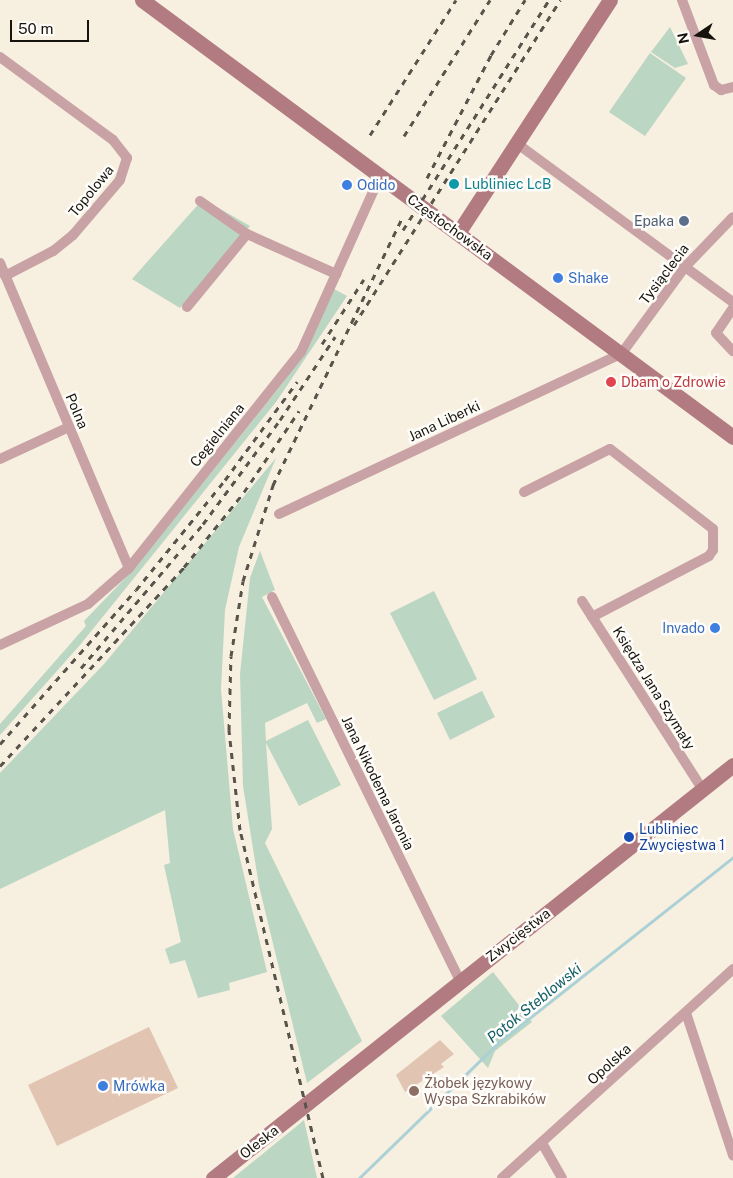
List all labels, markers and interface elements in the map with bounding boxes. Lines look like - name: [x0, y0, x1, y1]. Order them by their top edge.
- scale bar: [12, 10, 91, 42]
- north arrow: [673, 10, 723, 60]
- text: 50 m: [18, 20, 53, 37]
- text: N: [674, 31, 692, 45]
- street label: Topolowa: [65, 162, 117, 220]
- place label: Lubliniec LcB: [464, 176, 552, 192]
- place label: Odido: [357, 177, 395, 193]
- marker: Lubliniec LcB: [448, 178, 460, 190]
- marker: Odido: [341, 179, 353, 191]
- street label: Częstochowska: [404, 191, 496, 263]
- place label: Epaka: [634, 213, 674, 229]
- marker: Epaka: [678, 215, 690, 227]
- street label: Tysiąclecia: [636, 240, 692, 308]
- place label: Shake: [568, 270, 609, 286]
- marker: Shake: [552, 272, 564, 284]
- place label: Dbam o Zdrowie: [621, 374, 726, 390]
- marker: Dbam o Zdrowie: [605, 376, 617, 388]
- street label: Polna: [62, 391, 92, 431]
- street label: Jana Liberki: [406, 397, 482, 445]
- street label: Cegielniana: [186, 400, 248, 470]
- place label: Invado: [662, 620, 705, 636]
- marker: Invado: [709, 622, 721, 634]
- street label: Księdza Jana Szymały: [609, 623, 699, 753]
- street label: Jana Nikodema Jaronia: [338, 713, 418, 853]
- place label: Lubliniec Zwycięstwa 1: [639, 821, 725, 854]
- marker: Lubliniec Zwycięstwa 1: [623, 831, 635, 843]
- street label: Zwycięstwa: [483, 905, 553, 965]
- water label: Potok Steblowski: [483, 959, 585, 1047]
- street label: Opolska: [584, 1040, 634, 1088]
- place label: Żłobek językowy Wyspa Szkrabików: [424, 1075, 546, 1108]
- place label: Mrówka: [113, 1078, 165, 1094]
- marker: Mrówka: [97, 1080, 109, 1092]
- marker: Żłobek językowy Wyspa Szkrabików: [408, 1085, 420, 1097]
- street label: Oleska: [236, 1122, 282, 1162]

